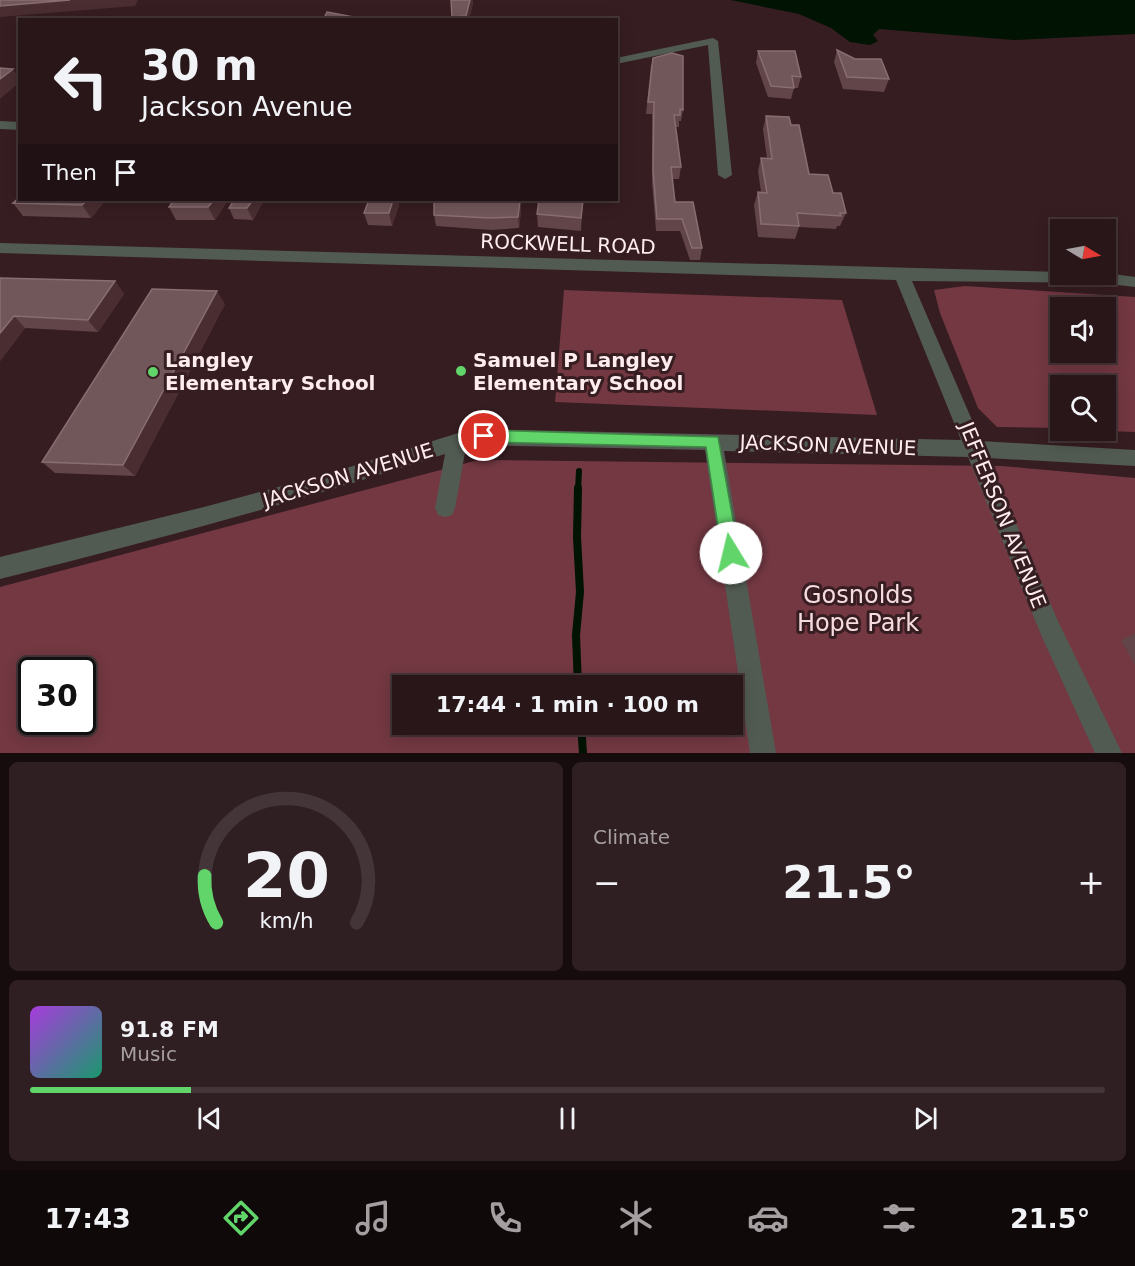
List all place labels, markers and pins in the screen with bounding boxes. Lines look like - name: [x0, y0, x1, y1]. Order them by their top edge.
- place label: Langley Elementary School: [165, 348, 375, 395]
- place label: Samuel P Langley Elementary School: [473, 348, 683, 395]
- marker: Samuel P Langley Elementary School: [454, 364, 468, 378]
- marker: Langley Elementary School: [146, 365, 160, 379]
- pin: [458, 410, 509, 461]

